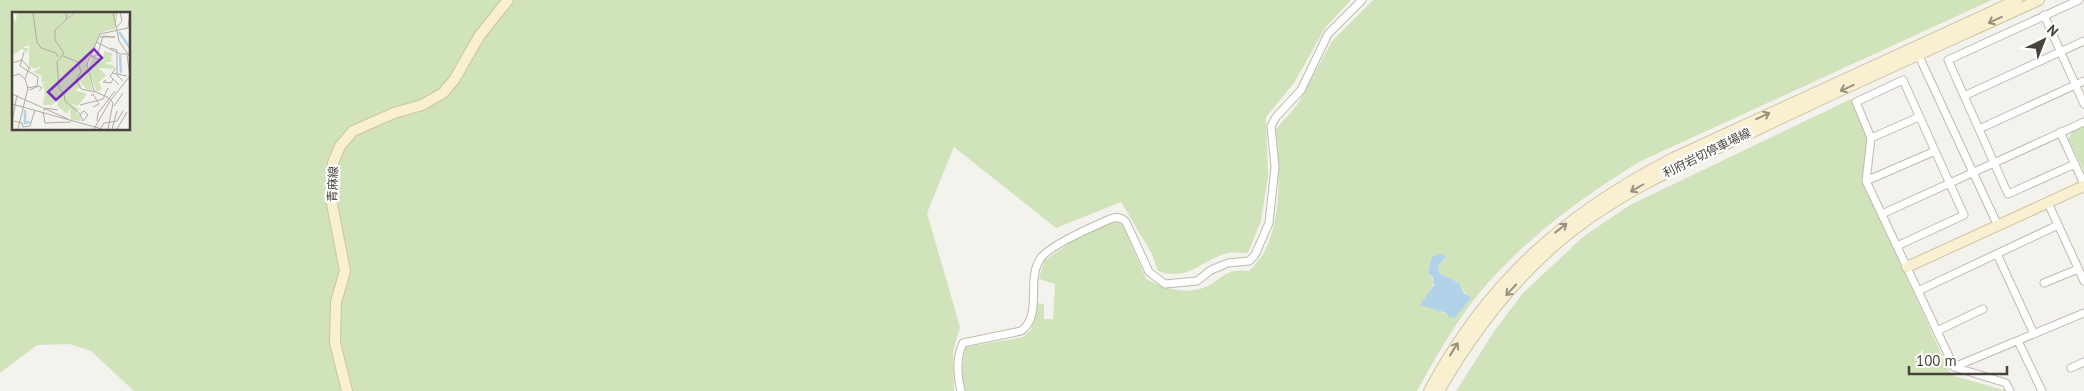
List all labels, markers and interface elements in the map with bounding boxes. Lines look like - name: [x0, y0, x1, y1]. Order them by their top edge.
- inset map: [12, 12, 130, 130]
- north arrow: [2019, 15, 2069, 65]
- one-way arrow: [1988, 16, 2003, 26]
- text: N: [2043, 21, 2062, 40]
- one-way arrow: [1840, 84, 1855, 93]
- one-way arrow: [1755, 110, 1770, 120]
- street label: 利府岩切停車場線: [1660, 125, 1753, 180]
- street label: 青麻線: [324, 166, 341, 202]
- one-way arrow: [1630, 184, 1645, 194]
- one-way arrow: [1554, 223, 1567, 234]
- one-way arrow: [1505, 284, 1517, 296]
- one-way arrow: [1449, 343, 1459, 357]
- scale bar: [1909, 344, 2006, 376]
- text: 100 m: [1916, 351, 1957, 370]

